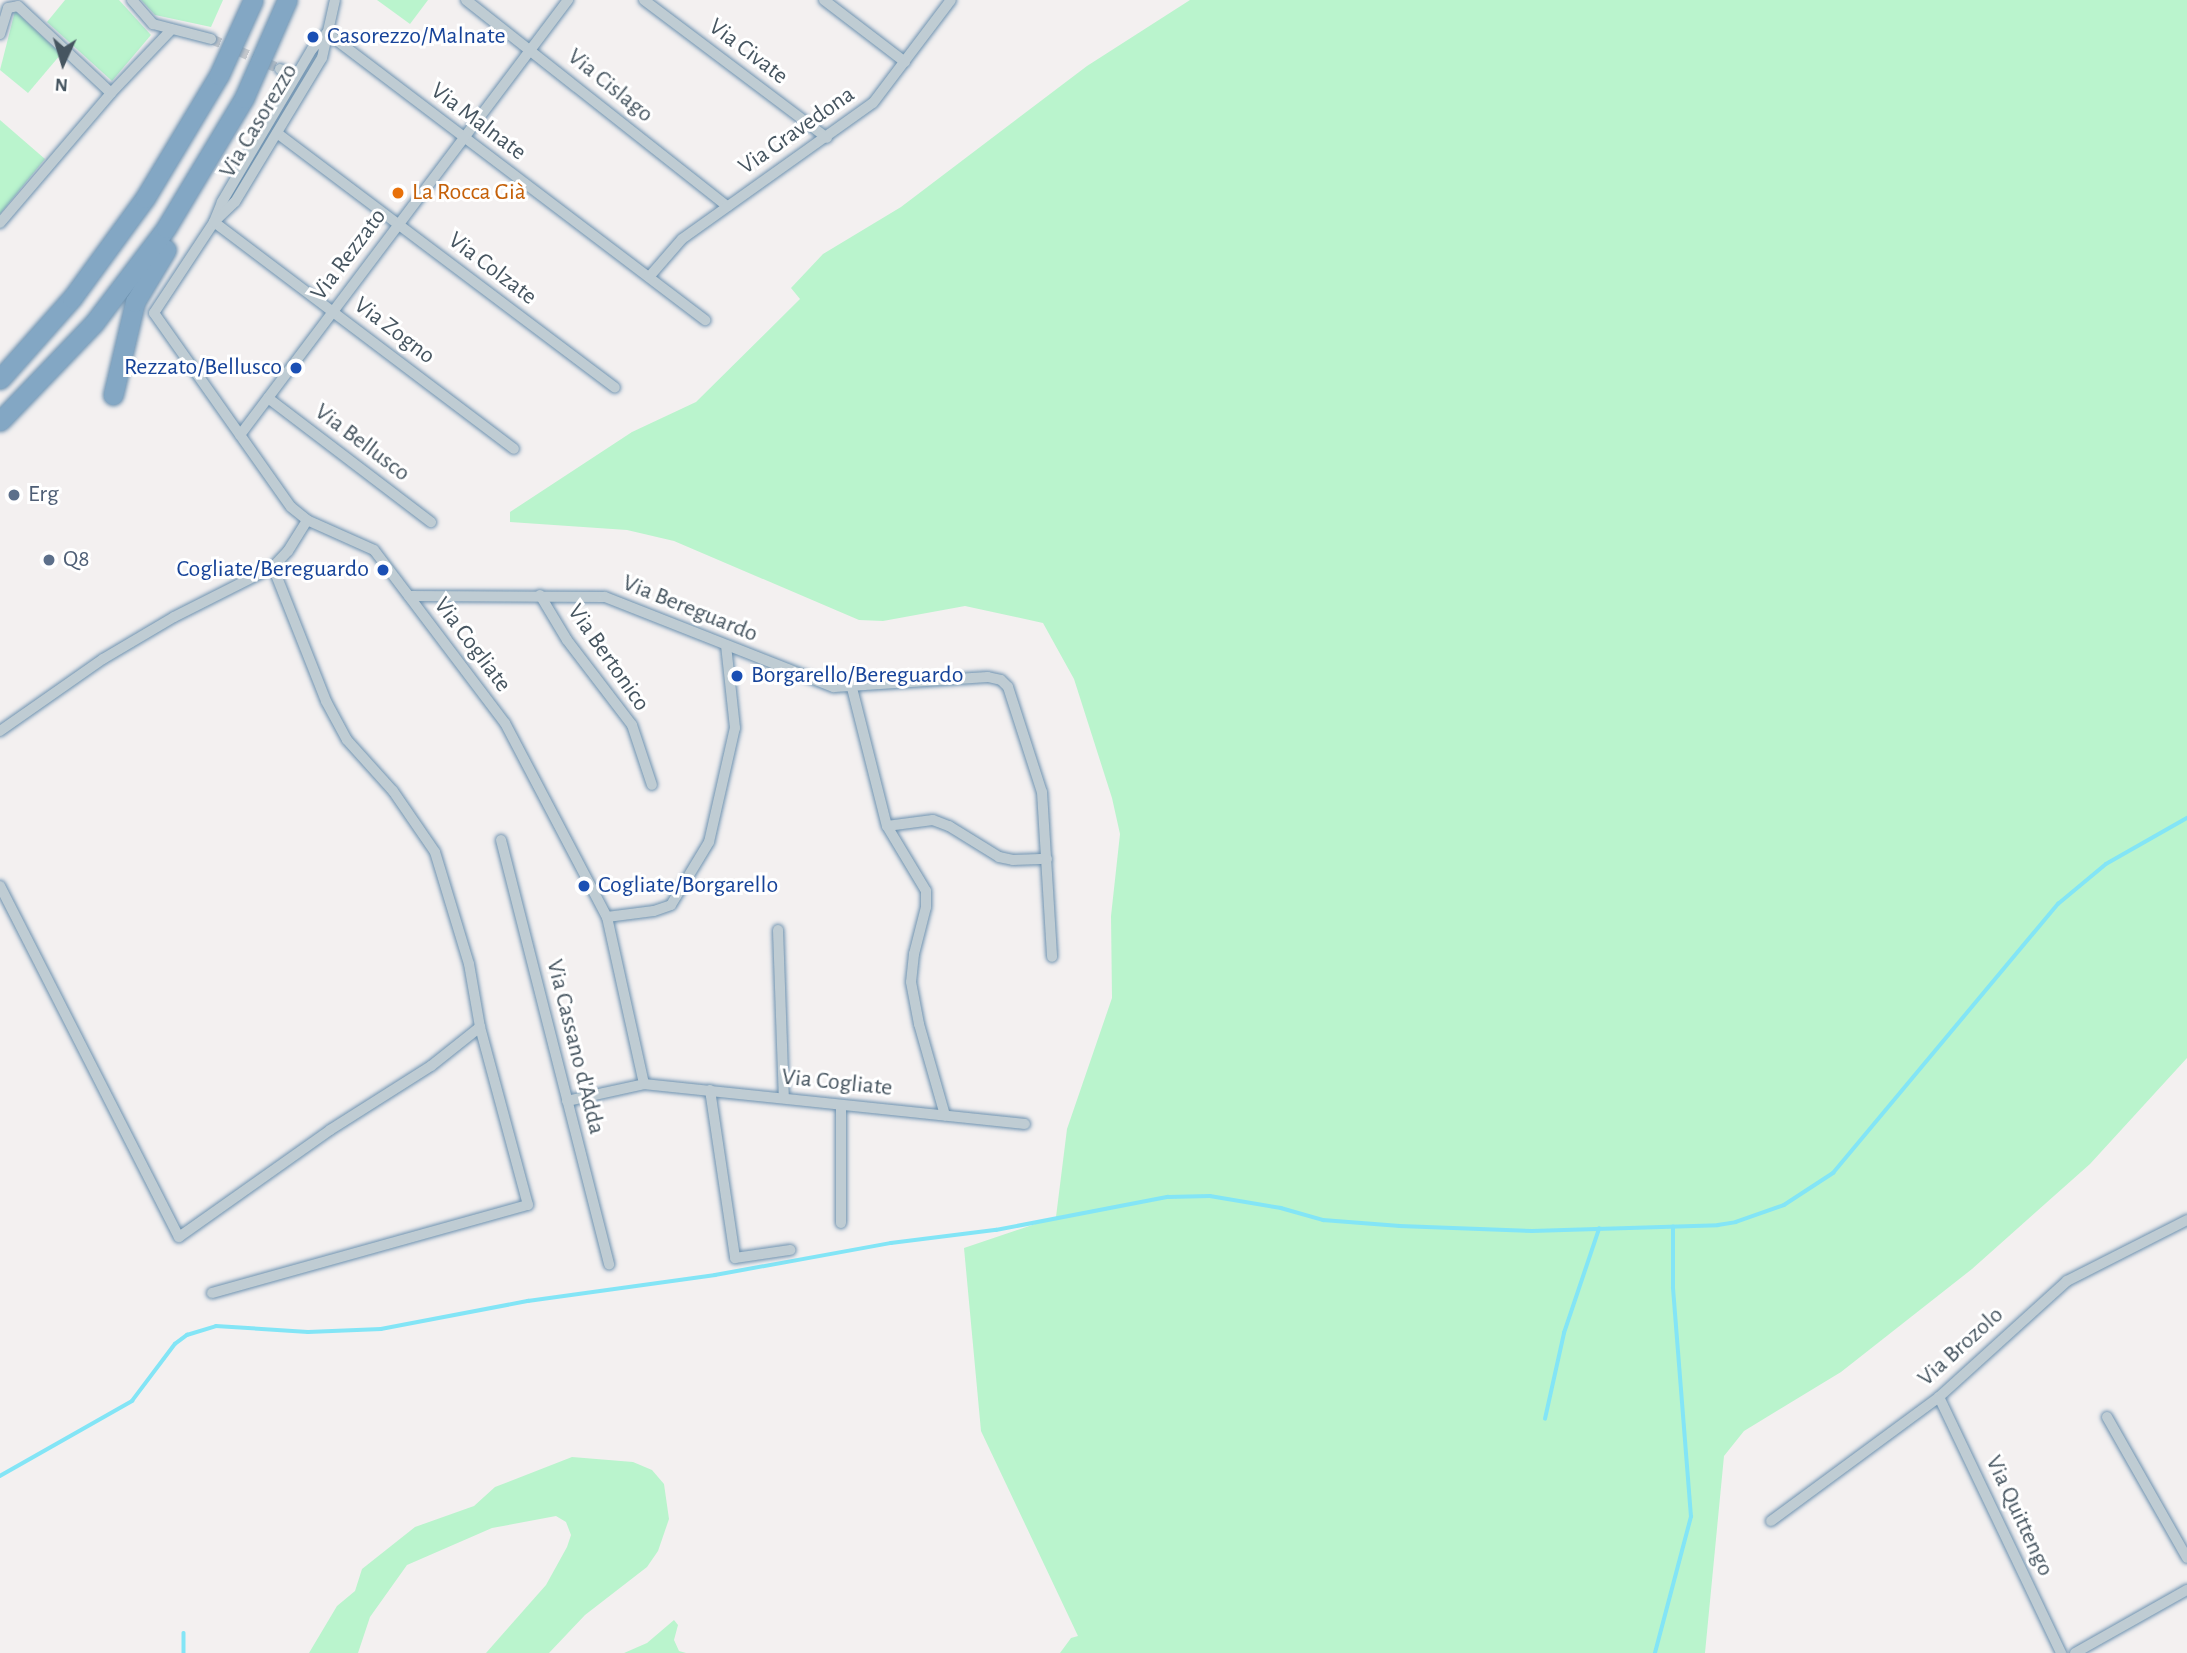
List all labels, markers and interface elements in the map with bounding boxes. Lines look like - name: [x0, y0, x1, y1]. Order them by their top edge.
- street label: Via Civate: [703, 13, 793, 91]
- place label: Casorezzo/Malnate: [327, 23, 505, 51]
- north arrow: [28, 28, 98, 98]
- marker: Casorezzo/Malnate: [305, 29, 321, 45]
- street label: Via Cislago: [561, 43, 659, 129]
- street label: Via Casorezzo: [214, 59, 304, 183]
- text: N: [54, 75, 69, 94]
- street label: Via Malnate: [425, 77, 531, 167]
- street label: Via Gravedona: [733, 81, 861, 181]
- place label: La Rocca Già: [412, 179, 526, 207]
- marker: La Rocca Già: [390, 185, 406, 201]
- street label: Via Rezzato: [305, 203, 393, 307]
- street label: Via Colzate: [442, 226, 542, 312]
- street label: Via Zogno: [348, 291, 440, 371]
- place label: Rezzato/Bellusco: [124, 354, 282, 382]
- marker: Rezzato/Bellusco: [288, 360, 304, 376]
- street label: Via Bellusco: [309, 398, 415, 488]
- place label: Erg: [28, 481, 59, 509]
- marker: Erg: [6, 487, 22, 503]
- place label: Q8: [63, 546, 90, 574]
- marker: Q8: [41, 552, 57, 568]
- place label: Cogliate/Bereguardo: [176, 556, 369, 584]
- marker: Cogliate/Bereguardo: [375, 562, 391, 578]
- street label: Via Bereguardo: [618, 569, 762, 649]
- street label: Via Cogliate: [427, 592, 517, 698]
- street label: Via Bertonico: [561, 599, 655, 717]
- place label: Borgarello/Bereguardo: [751, 662, 963, 690]
- marker: Borgarello/Bereguardo: [729, 668, 745, 684]
- place label: Cogliate/Borgarello: [598, 872, 778, 900]
- marker: Cogliate/Borgarello: [576, 878, 592, 894]
- street label: Via Cassano d'Adda: [539, 957, 611, 1137]
- street label: Via Cogliate: [780, 1063, 894, 1103]
- street label: Via Brozolo: [1912, 1301, 2010, 1393]
- street label: Via Quittengo: [1979, 1451, 2059, 1581]

